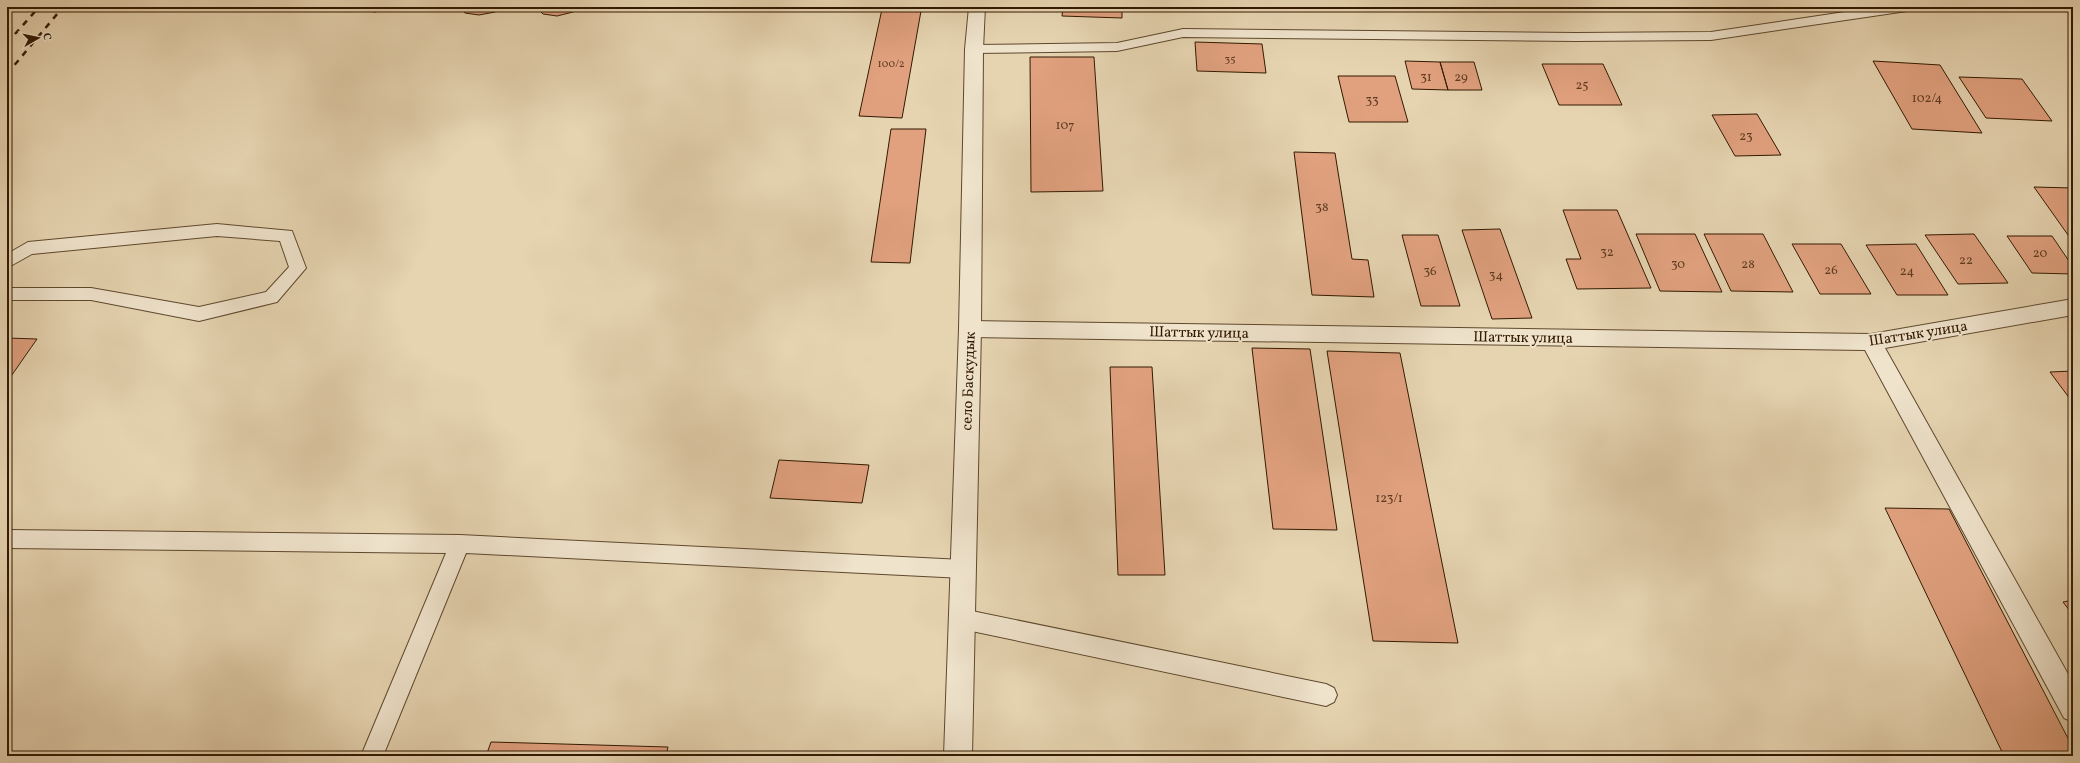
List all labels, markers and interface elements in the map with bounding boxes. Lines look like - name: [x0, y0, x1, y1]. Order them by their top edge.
- north arrow: [18, 18, 58, 58]
- text: С: [38, 32, 54, 41]
- house number: 35: [1225, 52, 1235, 67]
- house number: 100/2: [877, 57, 905, 72]
- house number: 31: [1420, 69, 1432, 87]
- house number: 29: [1454, 69, 1468, 87]
- house number: 25: [1575, 77, 1589, 95]
- house number: 102/4: [1912, 90, 1943, 108]
- house number: 33: [1365, 92, 1379, 110]
- house number: 107: [1055, 117, 1075, 135]
- house number: 23: [1739, 128, 1753, 146]
- house number: 38: [1315, 199, 1329, 217]
- house number: 32: [1600, 244, 1614, 262]
- house number: 20: [2033, 245, 2048, 263]
- house number: 22: [1959, 252, 1973, 270]
- house number: 30: [1671, 256, 1685, 274]
- house number: 28: [1741, 256, 1755, 274]
- house number: 26: [1824, 262, 1838, 280]
- house number: 36: [1423, 263, 1437, 281]
- house number: 24: [1900, 263, 1914, 281]
- house number: 34: [1489, 267, 1503, 285]
- street label: Шаттык улица: [1867, 316, 1969, 353]
- street label: Шаттык улица: [1149, 322, 1249, 345]
- street label: Шаттык улица: [1473, 327, 1573, 350]
- street label: село Баскудык: [957, 331, 982, 431]
- house number: 123/1: [1375, 490, 1403, 508]

